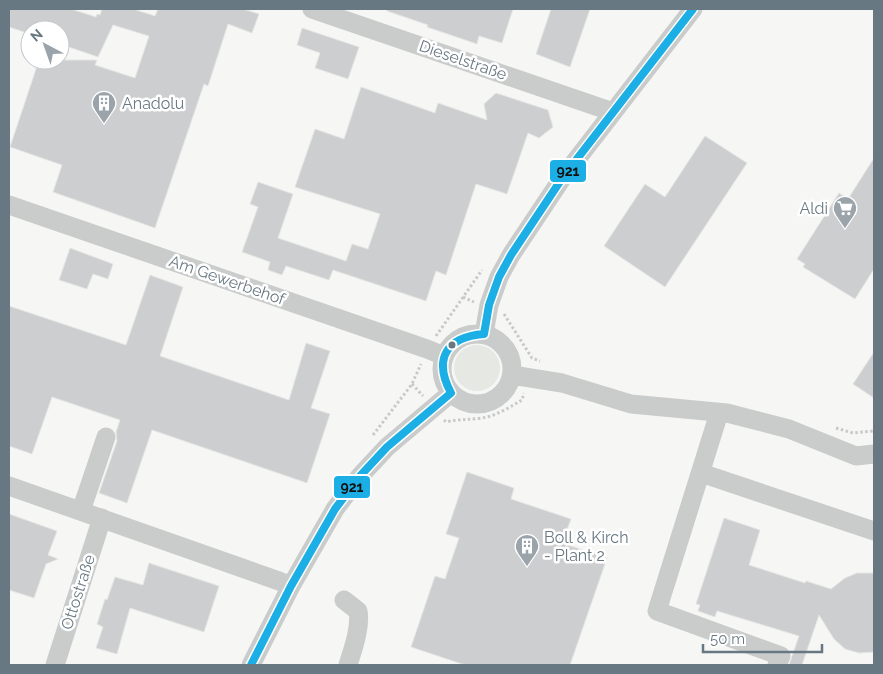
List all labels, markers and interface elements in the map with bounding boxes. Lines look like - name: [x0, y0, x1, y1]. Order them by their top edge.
- north arrow: [20, 20, 70, 70]
- text: N: [27, 26, 46, 45]
- street label: Dieselstraße: [417, 36, 509, 84]
- building icon: Anadolu: [91, 90, 117, 124]
- place label: Anadolu: [122, 94, 184, 113]
- line badge: 921: [549, 159, 587, 183]
- text: 921: [556, 163, 580, 179]
- supermarket icon: Aldi: [832, 195, 858, 229]
- place label: Aldi: [799, 199, 828, 218]
- street label: Am Gewerbehof: [167, 251, 288, 309]
- unlabelled marker: [447, 340, 457, 350]
- line badge: 921: [333, 475, 371, 499]
- text: 921: [340, 479, 364, 495]
- place label: Boll & Kirch - Plant 2: [544, 528, 628, 565]
- building icon: Boll & Kirch - Plant 2: [514, 533, 540, 567]
- street label: Ottostraße: [57, 552, 99, 632]
- scale bar: [703, 622, 822, 654]
- text: 50 m: [710, 630, 745, 648]

